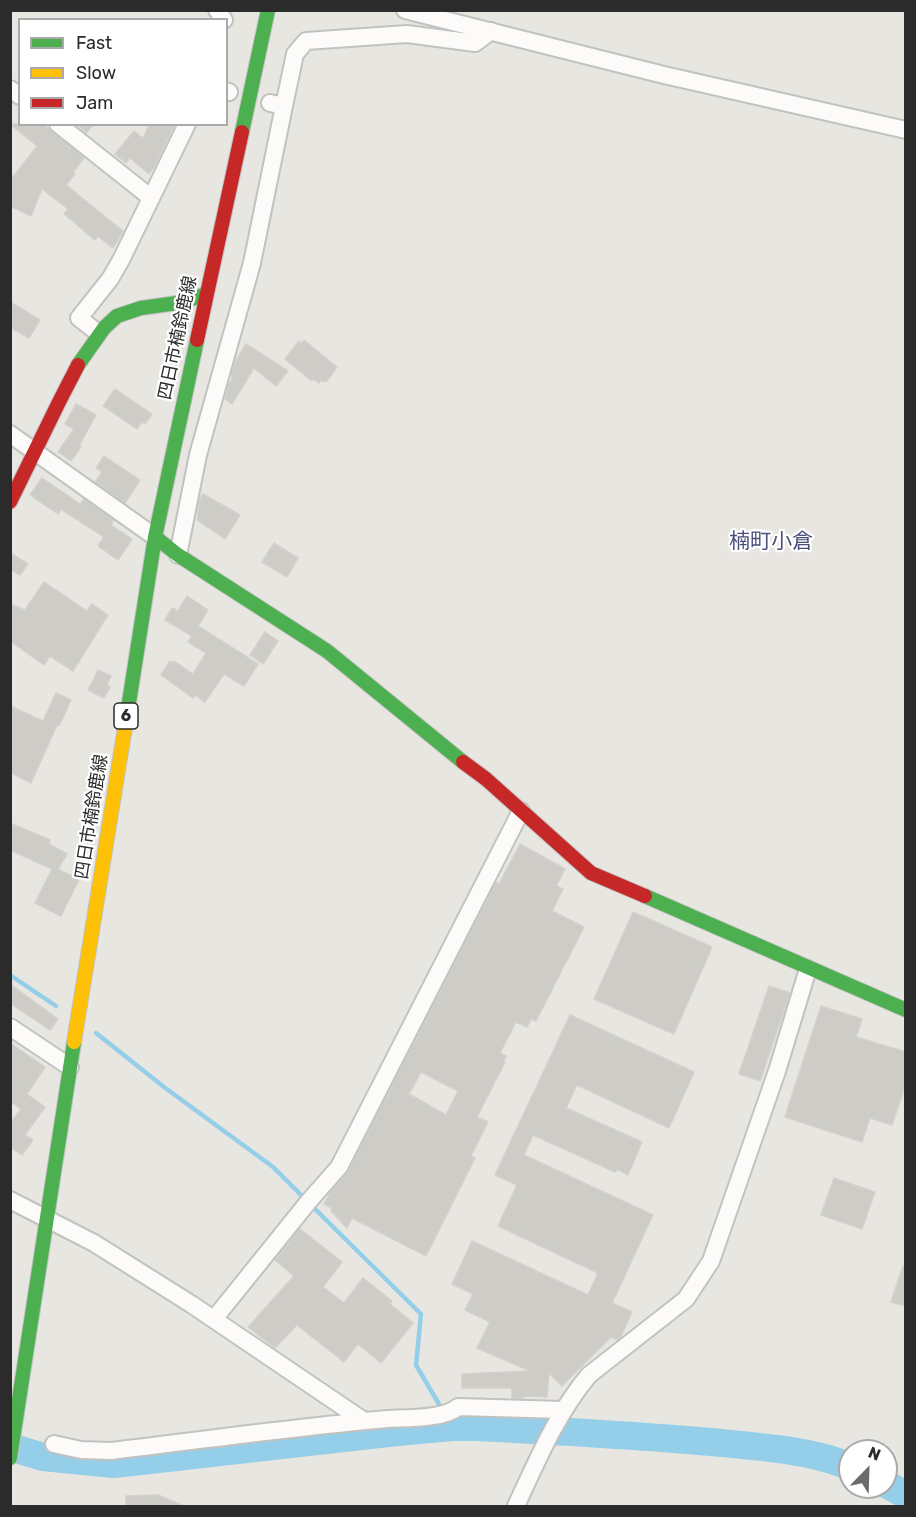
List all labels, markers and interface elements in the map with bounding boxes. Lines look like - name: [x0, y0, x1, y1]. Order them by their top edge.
- legend: [18, 18, 228, 126]
- text: Fast: [76, 32, 112, 54]
- text: Slow: [76, 62, 116, 84]
- text: Jam: [76, 92, 113, 114]
- street label: 四日市楠鈴鹿線: [154, 274, 202, 402]
- district label: 楠町小倉: [729, 529, 813, 555]
- road number: 6: [114, 703, 138, 729]
- street label: 四日市楠鈴鹿線: [71, 753, 113, 881]
- north arrow: [838, 1439, 898, 1499]
- text: N: [865, 1443, 883, 1465]

